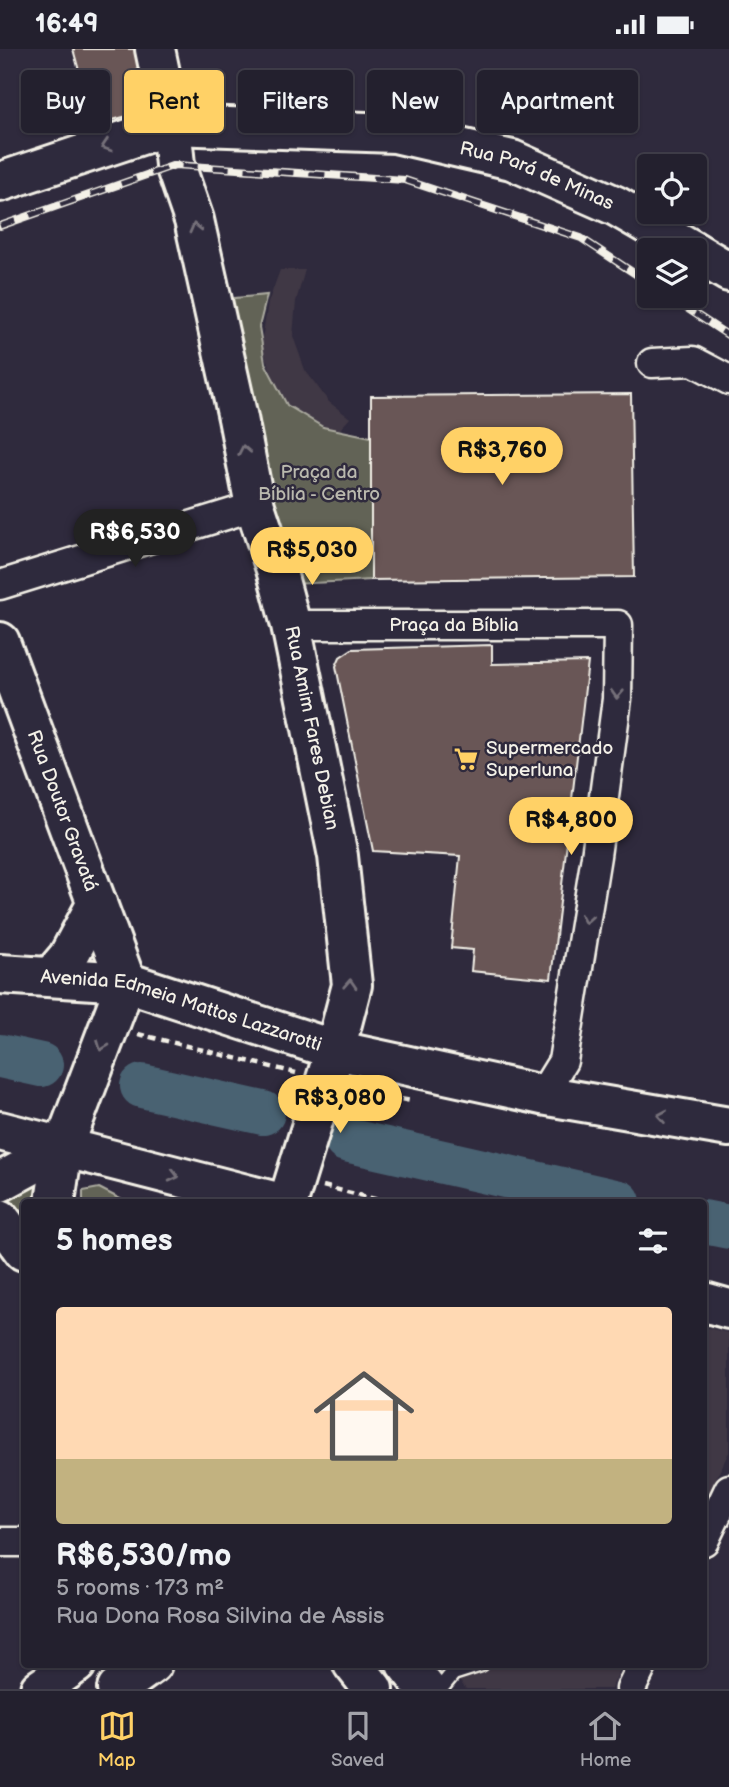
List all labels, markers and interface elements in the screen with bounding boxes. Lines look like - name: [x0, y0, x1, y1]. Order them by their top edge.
- text: 16:49: [35, 9, 99, 40]
- chip: Buy: [21, 70, 110, 133]
- chip: Rent: [124, 70, 224, 133]
- chip: Filters: [238, 70, 353, 133]
- chip: New: [367, 70, 463, 133]
- chip: Apartment: [477, 70, 638, 133]
- street label: Rua Pará de Minas: [458, 137, 617, 215]
- one-way arrow: [101, 138, 113, 153]
- map controls: [637, 154, 707, 308]
- button: locate: [637, 154, 707, 224]
- one-way arrow: [189, 222, 203, 234]
- button: layers: [637, 238, 707, 308]
- pin: R$3,760: [437, 427, 567, 487]
- text: R$3,760: [457, 436, 547, 464]
- one-way arrow: [237, 444, 252, 456]
- park label: Praça da Bíblia - Centro: [258, 461, 380, 506]
- pin: R$6,530: [70, 510, 200, 569]
- text: R$6,530: [90, 518, 181, 546]
- pin: R$5,030: [247, 527, 377, 587]
- text: R$5,030: [266, 536, 358, 564]
- street label: Praça da Bíblia: [389, 614, 519, 637]
- street label: Rua Amim Fares Debian: [280, 624, 344, 832]
- one-way arrow: [609, 688, 624, 699]
- street label: Rua Doutor Gravatá: [22, 727, 103, 895]
- place label: Supermercado Superluna: [486, 737, 613, 782]
- supermarket icon: Supermercado Superluna: [452, 745, 480, 773]
- pin: R$4,800: [506, 797, 636, 857]
- text: R$4,800: [525, 806, 617, 834]
- one-way arrow: [579, 913, 594, 925]
- street label: Avenida Edmeia Mattos Lazzarotti: [40, 965, 325, 1056]
- one-way arrow: [342, 978, 357, 989]
- one-way arrow: [96, 1039, 110, 1051]
- pin: R$3,080: [275, 1075, 405, 1135]
- text: R$3,080: [294, 1084, 386, 1112]
- one-way arrow: [656, 1109, 668, 1124]
- one-way arrow: [168, 1168, 180, 1182]
- icon: filters: [634, 1222, 672, 1260]
- text: 5 homes: [56, 1223, 173, 1259]
- icon: home: [301, 1353, 427, 1479]
- text: R$6,530/mo: [56, 1538, 231, 1574]
- text: 5 rooms · 173 m²: [56, 1574, 224, 1602]
- text: Rua Dona Rosa Silvina de Assis: [56, 1602, 385, 1630]
- tab: Map: [98, 1707, 136, 1772]
- tab: Saved: [331, 1707, 384, 1772]
- tab: Home: [580, 1707, 631, 1772]

